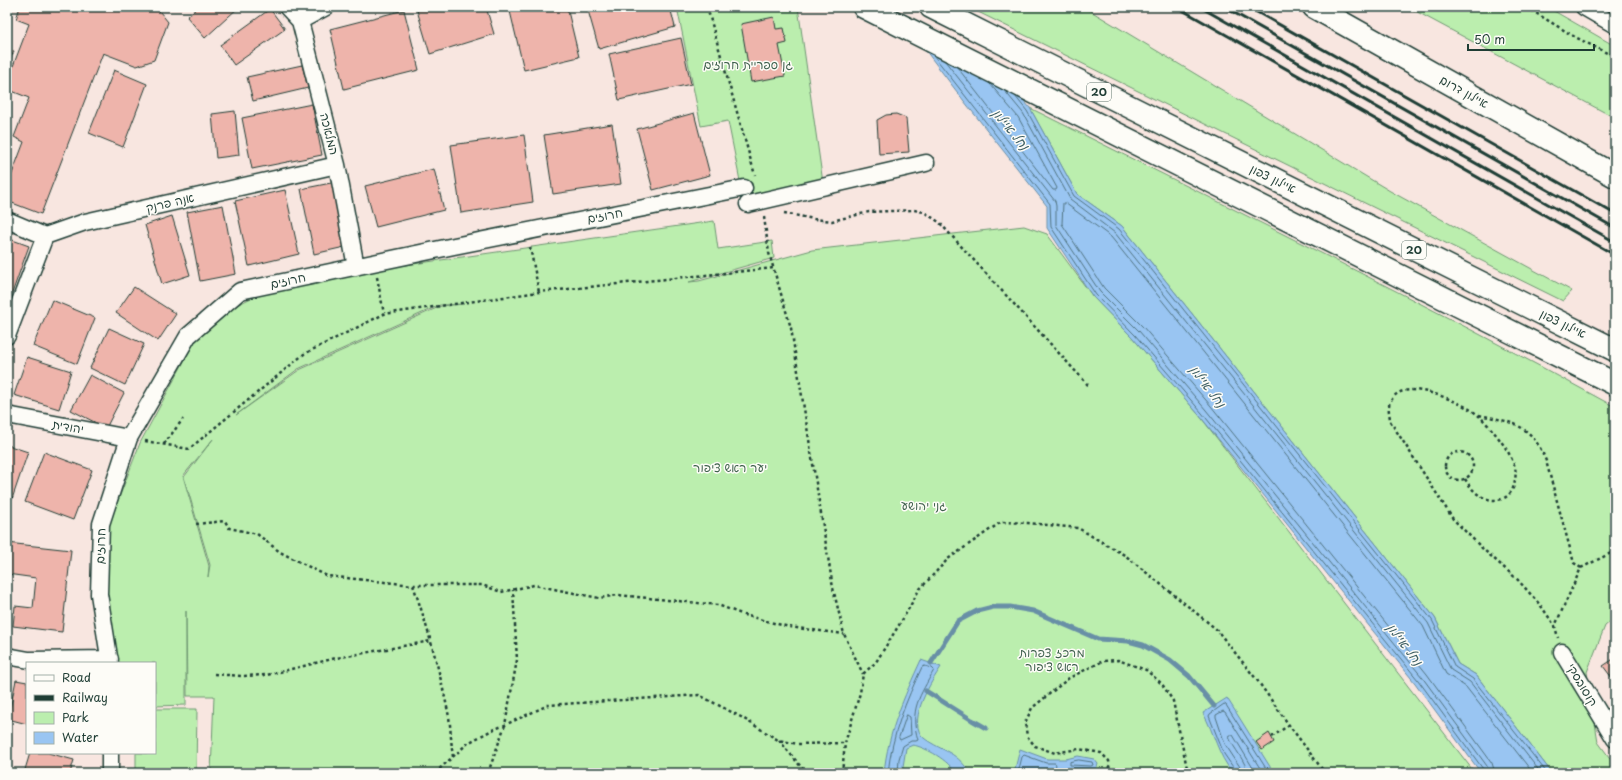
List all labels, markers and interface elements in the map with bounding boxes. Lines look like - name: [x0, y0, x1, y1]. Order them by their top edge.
- scale bar: [1468, 26, 1594, 52]
- text: 50 m: [1474, 30, 1505, 48]
- park label: גן ספריית חרוזים: [703, 55, 793, 73]
- street label: איילון דרום: [1437, 70, 1492, 112]
- road number: 20: [1087, 83, 1111, 101]
- water label: נחל איילון: [988, 104, 1035, 154]
- street label: המלאכה: [316, 111, 344, 157]
- street label: איילון צפון: [1247, 159, 1300, 197]
- street label: אנה פרנק: [144, 188, 196, 216]
- street label: חרוזים: [585, 203, 624, 227]
- road number: 20: [1402, 241, 1426, 259]
- street label: חרוזים: [268, 267, 307, 293]
- street label: איילון צפון: [1537, 304, 1590, 342]
- water label: נחל איילון: [1186, 360, 1231, 412]
- street label: יהודית: [50, 414, 85, 438]
- park label: יער ראש ציפור: [693, 458, 767, 476]
- park label: גני יהושע: [901, 496, 947, 514]
- street label: חרוזים: [90, 528, 110, 564]
- water label: נחל איילון: [1383, 618, 1428, 670]
- park label: מרכז צפרות ראש ציפור: [1018, 643, 1085, 675]
- street label: קוסובסקי: [1563, 660, 1603, 709]
- legend: [26, 662, 156, 754]
- text: Road: [62, 668, 91, 686]
- text: Railway: [62, 688, 108, 706]
- text: Park: [62, 708, 89, 726]
- text: Water: [62, 728, 99, 746]

